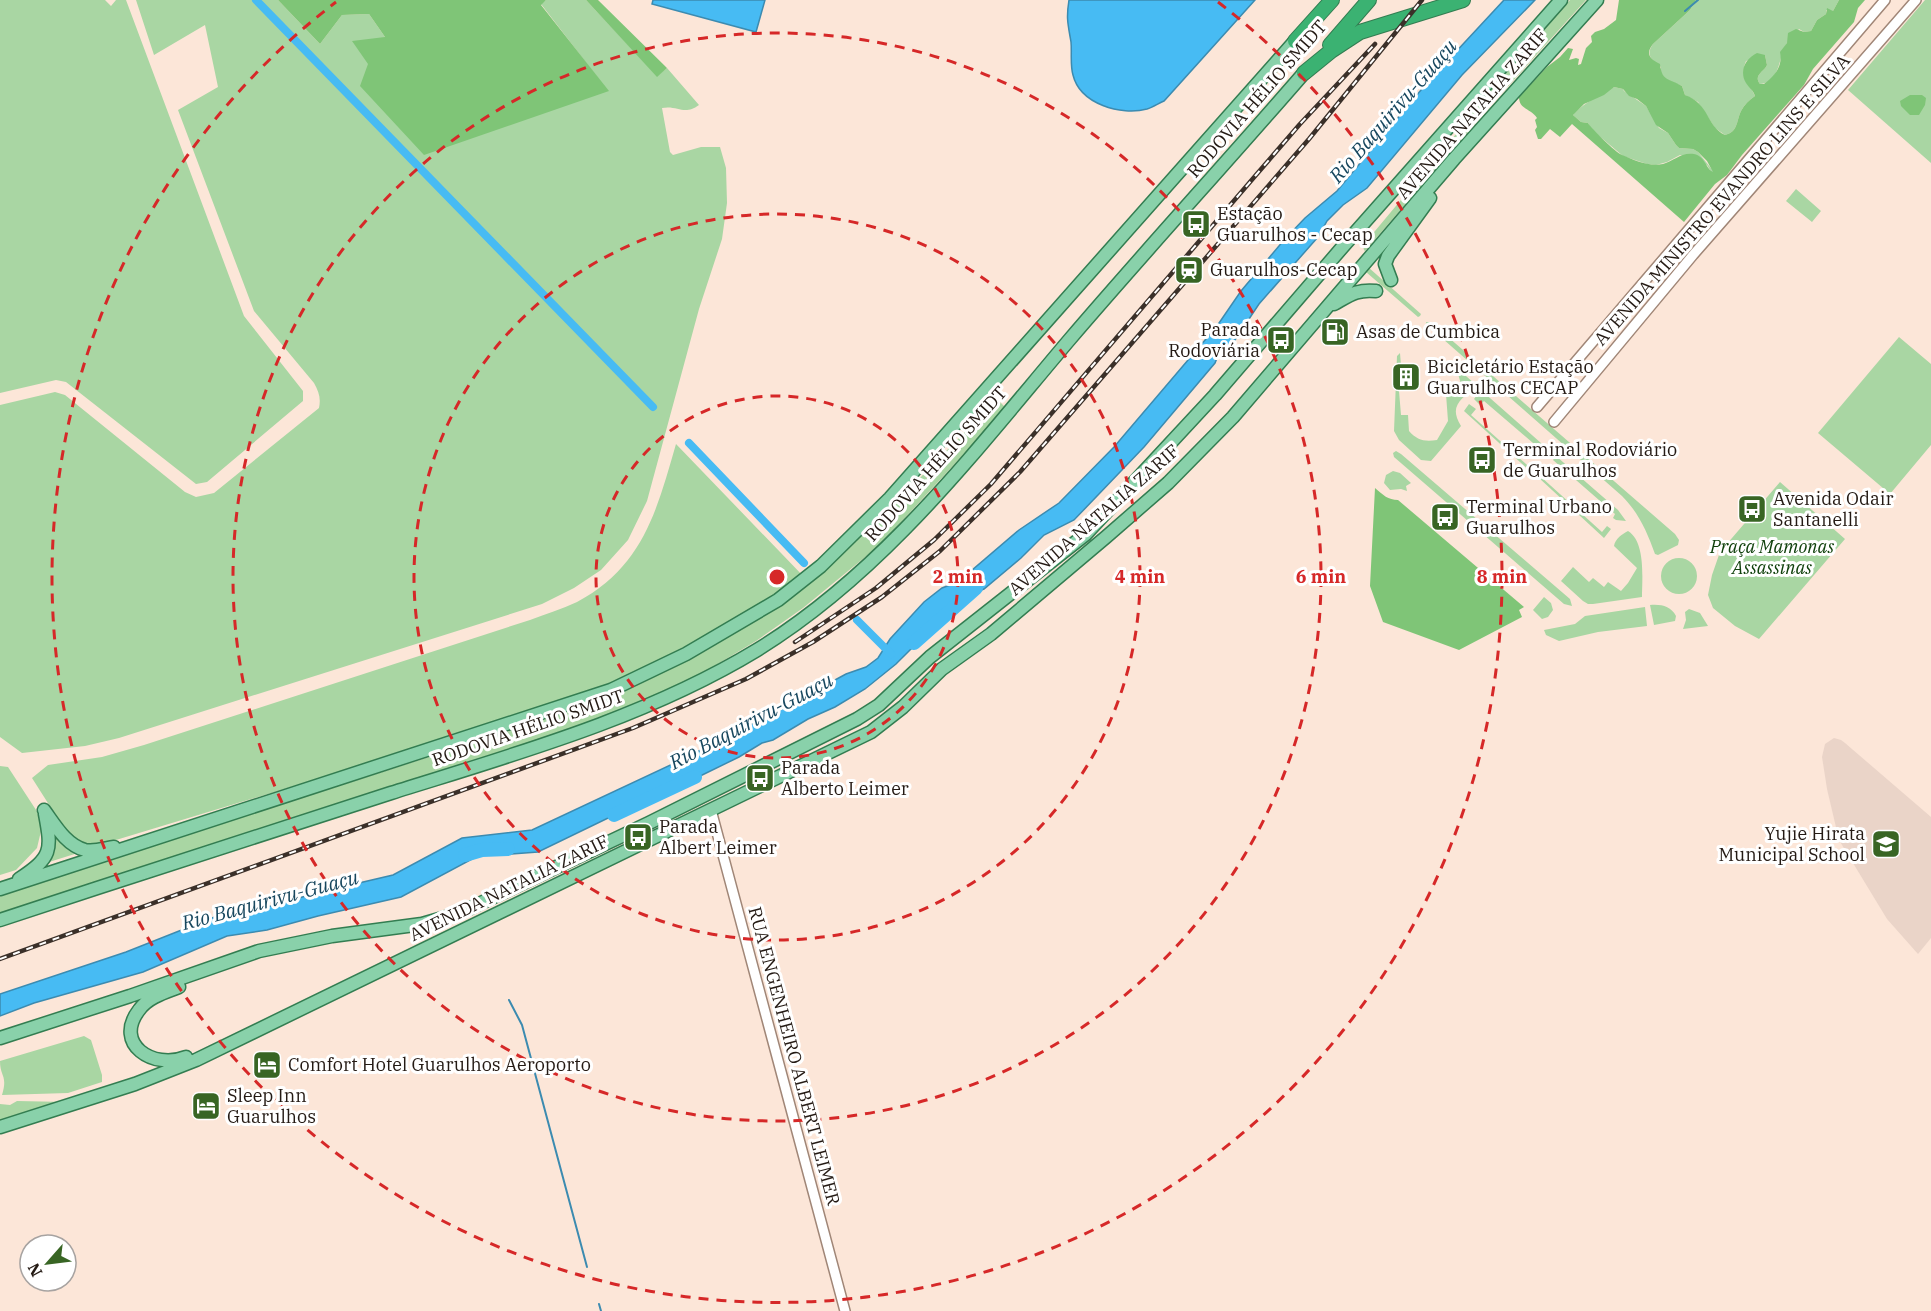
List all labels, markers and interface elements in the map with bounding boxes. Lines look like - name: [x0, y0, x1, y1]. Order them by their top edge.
- street label: RODOVIA HÉLIO SMIDT: [1182, 15, 1332, 182]
- street label: AVENIDA NATALIA ZARIF: [1391, 23, 1552, 204]
- water label: Rio Baquirivu-Guaçu: [1322, 33, 1463, 189]
- street label: AVENIDA MINISTRO EVANDRO LINS E SILVA: [1589, 49, 1855, 350]
- place label: Estação Guarulhos - Cecap: [1217, 202, 1373, 246]
- bus stop icon: Estação Guarulhos - Cecap: [1180, 208, 1212, 240]
- station icon: Guarulhos-Cecap: [1173, 254, 1205, 286]
- place label: Guarulhos-Cecap: [1210, 258, 1358, 281]
- fuel station icon: Asas de Cumbica: [1319, 316, 1351, 348]
- place label: Parada Rodoviária: [1168, 318, 1260, 362]
- place label: Asas de Cumbica: [1356, 320, 1500, 343]
- bus stop icon: Parada Rodoviária: [1265, 324, 1297, 356]
- place label: Bicicletário Estação Guarulhos CECAP: [1427, 355, 1594, 399]
- building icon: Bicicletário Estação Guarulhos CECAP: [1390, 361, 1422, 393]
- street label: RODOVIA HÉLIO SMIDT: [860, 381, 1012, 546]
- place label: Terminal Rodoviário de Guarulhos: [1503, 438, 1677, 482]
- street label: AVENIDA NATALIA ZARIF: [1003, 439, 1184, 600]
- bus stop icon: Terminal Rodoviário de Guarulhos: [1466, 444, 1498, 476]
- place label: Avenida Odair Santanelli: [1773, 487, 1893, 531]
- bus stop icon: Avenida Odair Santanelli: [1736, 493, 1768, 525]
- place label: Terminal Urbano Guarulhos: [1466, 495, 1612, 539]
- bus stop icon: Terminal Urbano Guarulhos: [1429, 501, 1461, 533]
- park label: Praça Mamonas Assassinas: [1709, 535, 1834, 579]
- text: 2 min: [933, 565, 983, 588]
- text: 4 min: [1115, 565, 1165, 588]
- text: 6 min: [1296, 565, 1346, 588]
- text: 8 min: [1477, 565, 1527, 588]
- centre of rings: [767, 567, 787, 587]
- water label: Rio Baquirivu-Guaçu: [663, 666, 838, 776]
- street label: RODOVIA HÉLIO SMIDT: [429, 684, 627, 771]
- place label: Parada Alberto Leimer: [781, 756, 909, 800]
- bus stop icon: Parada Alberto Leimer: [744, 762, 776, 794]
- place label: Parada Albert Leimer: [659, 815, 777, 859]
- bus stop icon: Parada Albert Leimer: [622, 821, 654, 853]
- place label: Yujie Hirata Municipal School: [1718, 822, 1865, 866]
- school or university icon: Yujie Hirata Municipal School: [1870, 828, 1902, 860]
- street label: AVENIDA NATALIA ZARIF: [405, 829, 612, 946]
- water label: Rio Baquirivu-Guaçu: [178, 863, 362, 936]
- street label: RUA ENGENHEIRO ALBERT LEIMER: [743, 904, 845, 1208]
- hotel icon: Comfort Hotel Guarulhos Aeroporto: [251, 1049, 283, 1081]
- place label: Comfort Hotel Guarulhos Aeroporto: [288, 1053, 591, 1076]
- place label: Sleep Inn Guarulhos: [227, 1084, 316, 1128]
- hotel icon: Sleep Inn Guarulhos: [190, 1090, 222, 1122]
- north arrow: [18, 1233, 78, 1293]
- text: N: [23, 1260, 47, 1280]

